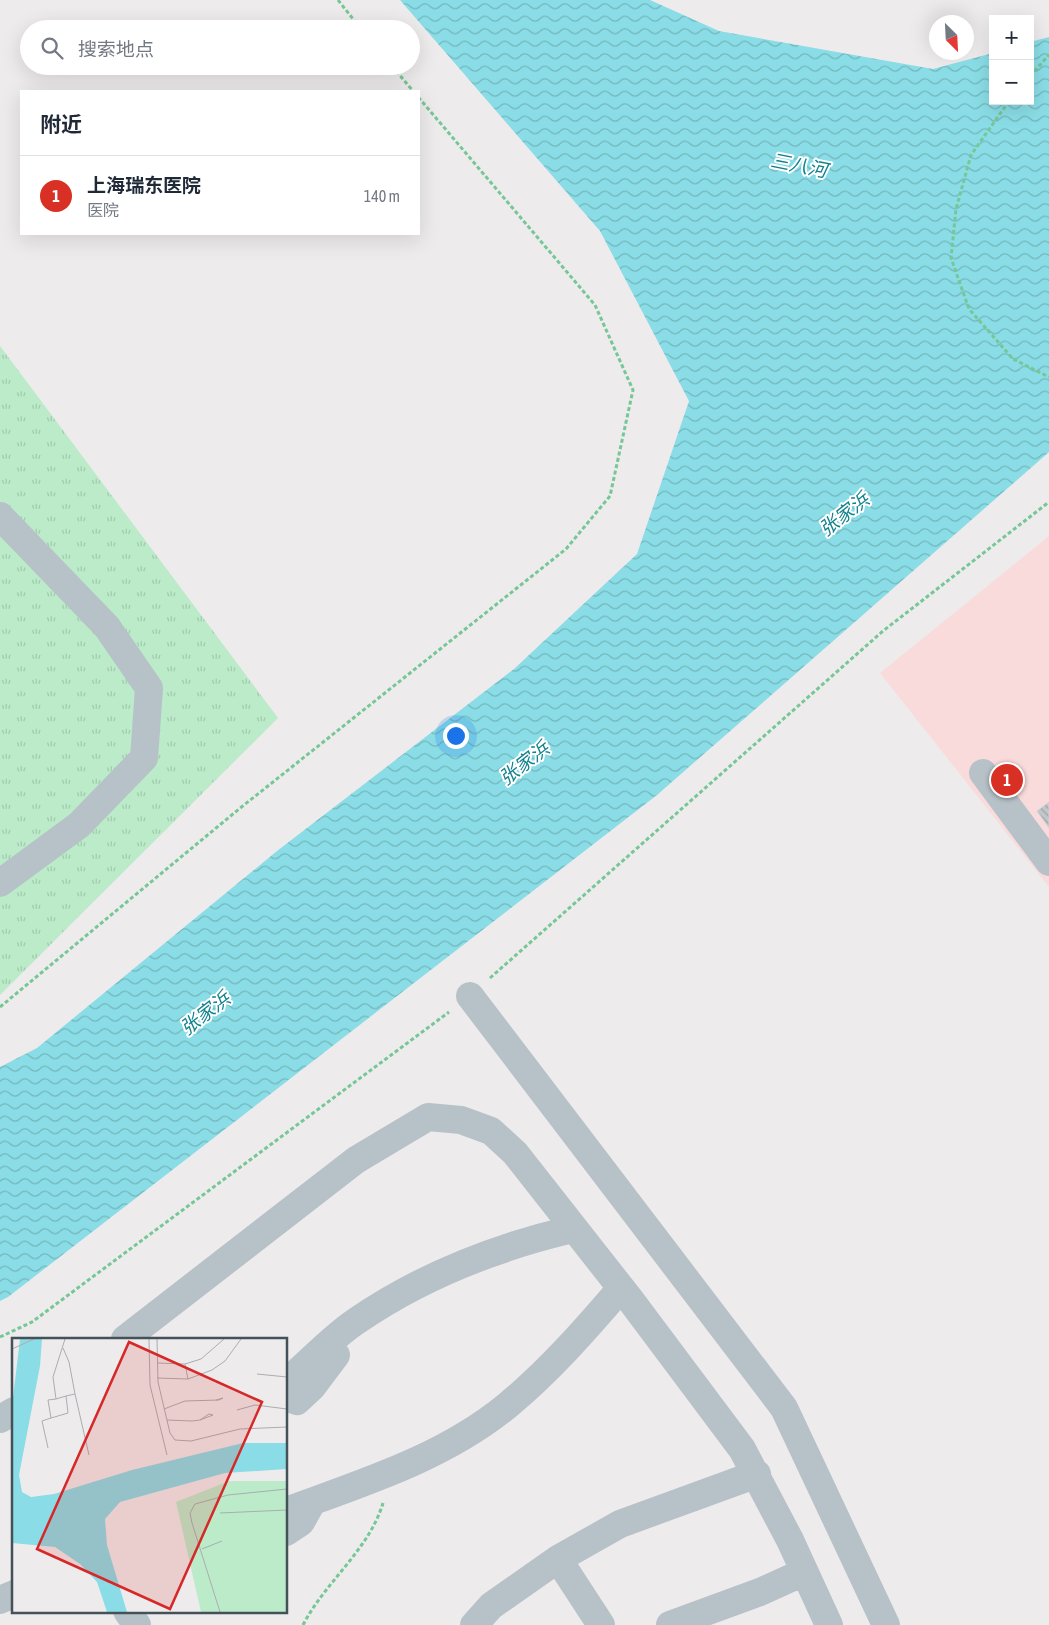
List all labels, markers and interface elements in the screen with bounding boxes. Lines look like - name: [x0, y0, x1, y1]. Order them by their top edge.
- north arrow: [929, 15, 974, 60]
- map controls: [989, 15, 1034, 105]
- button: +: [989, 15, 1034, 60]
- search box: [20, 20, 420, 75]
- icon: search: [38, 34, 66, 62]
- text: 搜索地点: [78, 38, 154, 60]
- button: −: [989, 60, 1034, 105]
- text: 附近: [40, 112, 82, 136]
- water label: 三八河: [769, 149, 833, 182]
- text: 上海瑞东医院: [87, 174, 201, 196]
- text: 1: [52, 187, 60, 205]
- text: 140 m: [364, 187, 400, 205]
- text: 医院: [87, 201, 119, 219]
- water label: 张家浜: [815, 487, 875, 540]
- your location: [443, 723, 469, 749]
- water label: 张家浜: [495, 736, 555, 789]
- pin: 1: [991, 761, 1023, 799]
- water label: 张家浜: [176, 986, 236, 1039]
- inset map: [12, 1338, 288, 1612]

